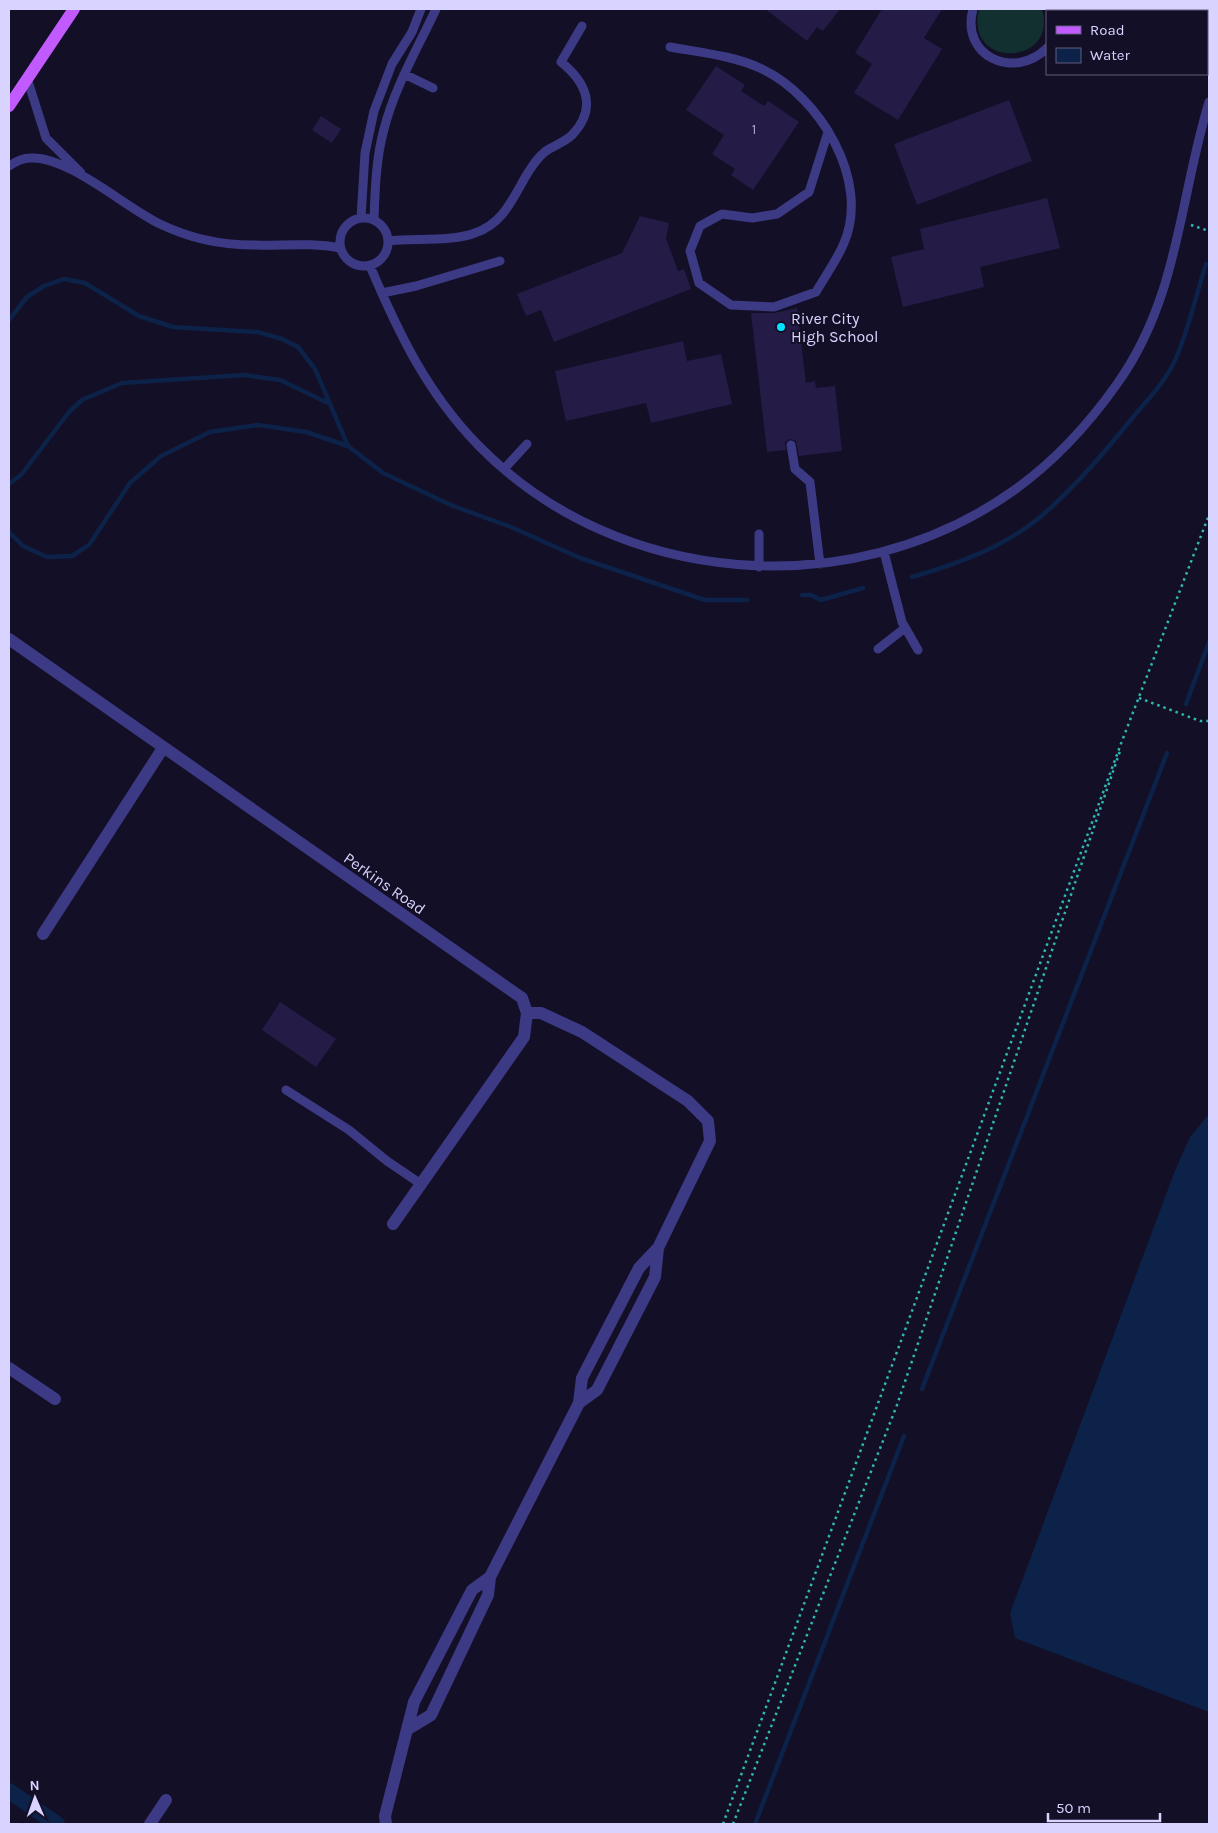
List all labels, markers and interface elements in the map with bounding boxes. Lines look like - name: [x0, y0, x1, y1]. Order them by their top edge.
- legend: [1046, 10, 1208, 75]
- text: Road: [1090, 21, 1125, 39]
- text: Water: [1090, 46, 1131, 64]
- house number: 1: [752, 121, 756, 138]
- place label: River City High School: [791, 309, 879, 346]
- marker: River City High School: [775, 321, 787, 333]
- street label: Perkins Road: [340, 848, 429, 919]
- north arrow: [10, 1773, 60, 1823]
- text: N: [29, 1777, 40, 1794]
- scale bar: [1048, 1790, 1160, 1822]
- text: 50 m: [1056, 1799, 1091, 1817]

